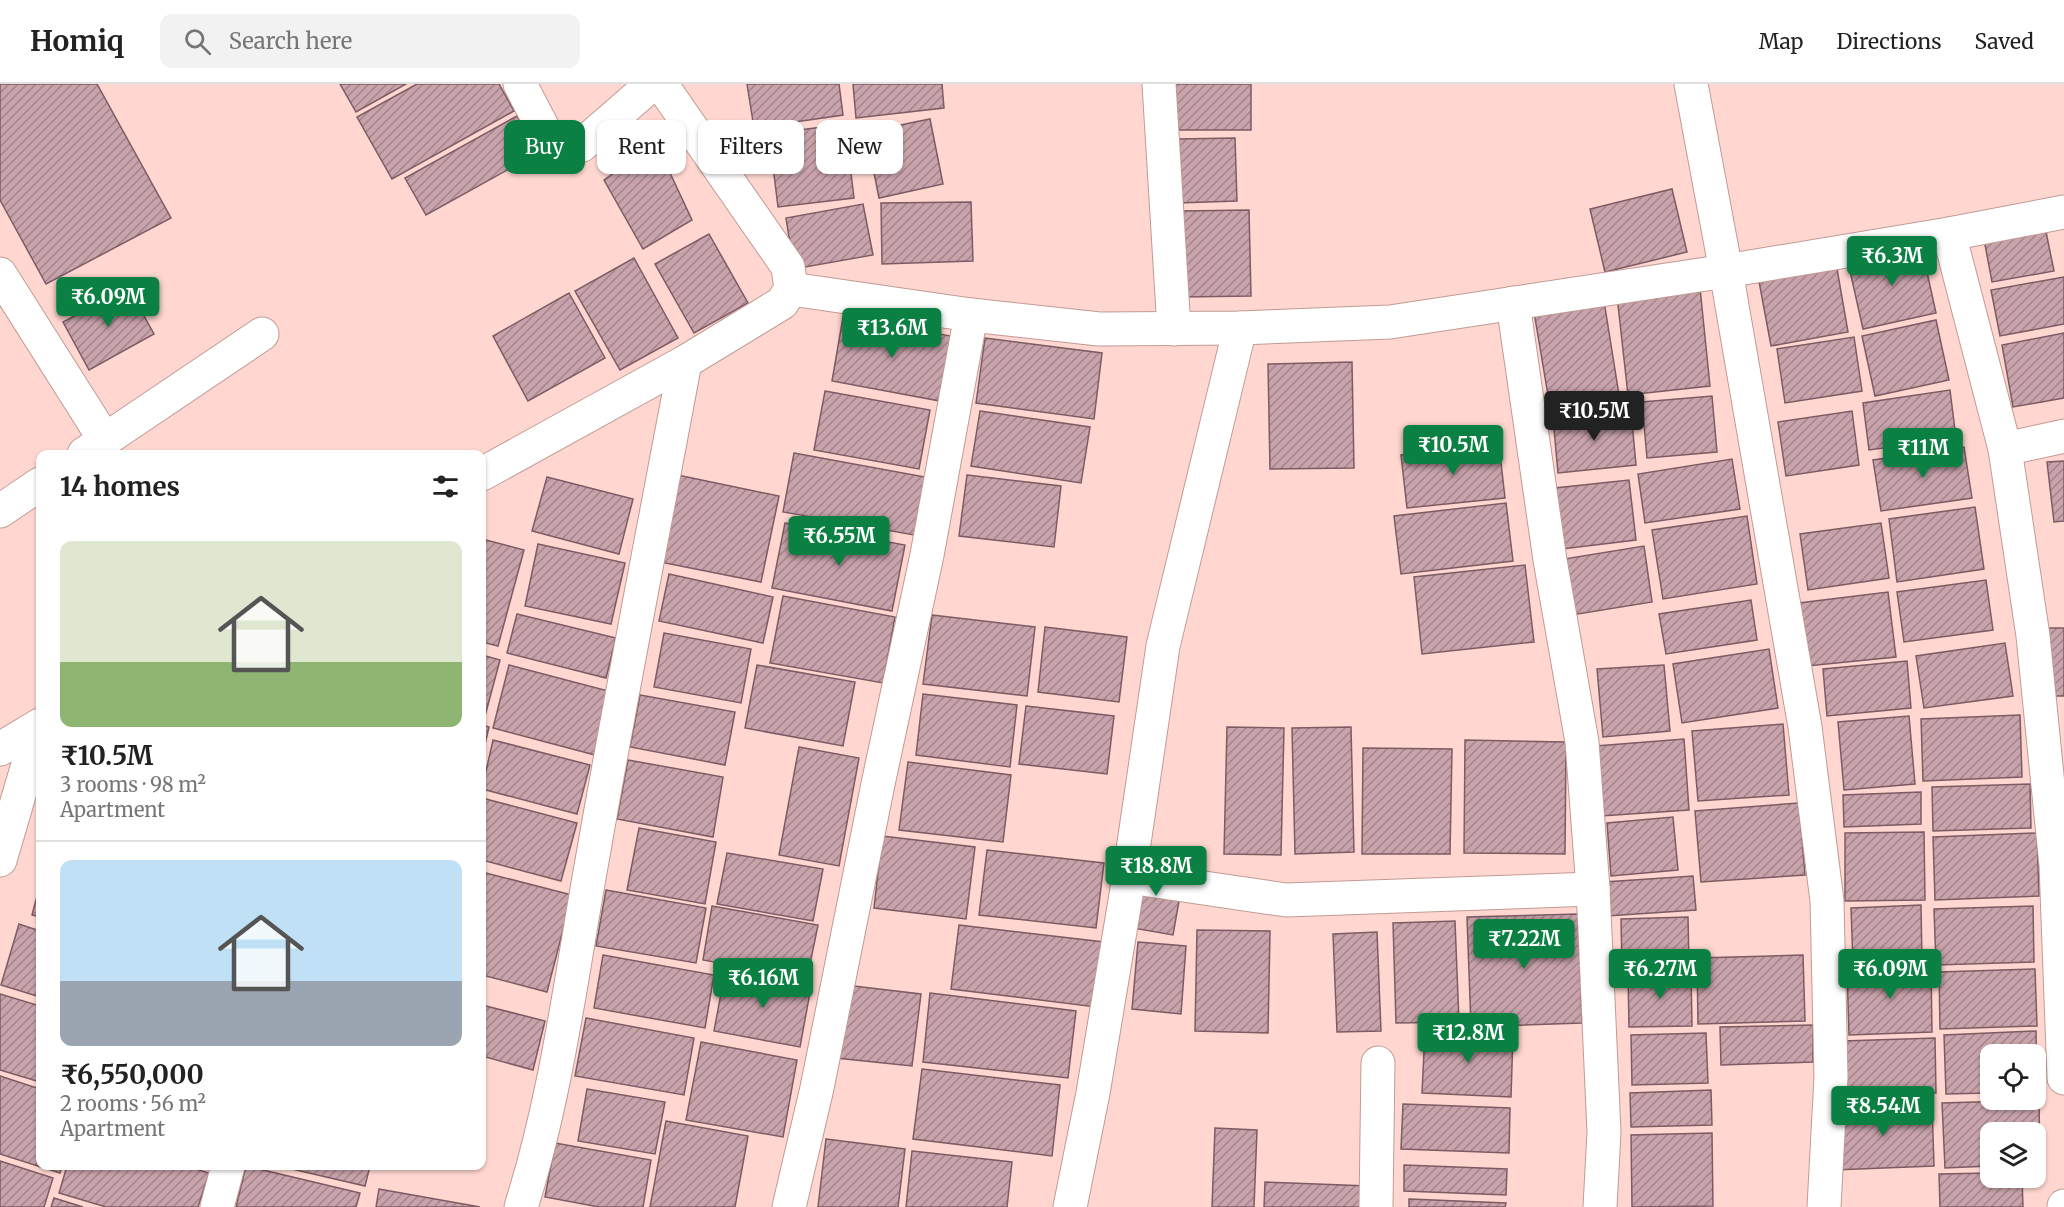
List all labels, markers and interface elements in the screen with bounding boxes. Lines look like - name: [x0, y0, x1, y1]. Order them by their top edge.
- search box: [160, 14, 580, 68]
- text: Homiq: [30, 23, 124, 59]
- icon: search: [181, 25, 214, 58]
- text: Search here: [229, 27, 352, 55]
- text: Map: [1759, 28, 1803, 55]
- text: Directions: [1836, 28, 1941, 55]
- text: Saved: [1974, 28, 2034, 55]
- chip: Buy: [504, 120, 585, 174]
- chip: Rent: [597, 120, 686, 174]
- chip: Filters: [698, 120, 804, 174]
- chip: New: [816, 120, 903, 174]
- pin: ₹6.3M: [1850, 236, 1934, 287]
- text: ₹6.3M: [1861, 243, 1923, 268]
- pin: ₹6.09M: [59, 277, 157, 328]
- text: ₹6.09M: [70, 284, 146, 309]
- pin: ₹13.6M: [843, 308, 941, 359]
- text: ₹13.6M: [856, 315, 928, 340]
- pin: ₹10.5M: [1545, 391, 1643, 442]
- text: ₹10.5M: [1558, 398, 1630, 423]
- pin: ₹10.5M: [1404, 425, 1502, 476]
- pin: ₹11M: [1887, 428, 1959, 479]
- text: ₹10.5M: [1417, 432, 1489, 457]
- text: ₹11M: [1897, 435, 1949, 460]
- text: 14 homes: [60, 470, 180, 503]
- icon: filters: [429, 470, 462, 503]
- pin: ₹6.55M: [790, 516, 888, 567]
- text: ₹6.55M: [802, 523, 876, 548]
- icon: home: [207, 580, 315, 688]
- text: ₹10.5M: [60, 739, 153, 772]
- text: 3 rooms · 98 m²: [60, 772, 206, 797]
- text: Apartment: [60, 797, 165, 822]
- pin: ₹18.8M: [1107, 846, 1205, 897]
- text: ₹18.8M: [1120, 853, 1192, 878]
- icon: home: [207, 899, 315, 1007]
- pin: ₹7.22M: [1475, 919, 1573, 970]
- text: ₹7.22M: [1487, 926, 1561, 951]
- pin: ₹6.27M: [1611, 949, 1709, 1000]
- pin: ₹6.09M: [1841, 949, 1939, 1000]
- text: ₹6.27M: [1623, 956, 1697, 981]
- text: ₹6.09M: [1852, 956, 1928, 981]
- pin: ₹6.16M: [714, 958, 812, 1009]
- text: ₹6.16M: [727, 965, 799, 990]
- pin: ₹12.8M: [1419, 1013, 1517, 1064]
- text: ₹12.8M: [1432, 1020, 1504, 1045]
- map controls: [1980, 1044, 2046, 1188]
- button: locate: [1980, 1044, 2046, 1110]
- text: ₹6,550,000: [60, 1058, 204, 1091]
- pin: ₹8.54M: [1834, 1086, 1932, 1137]
- text: 2 rooms · 56 m²: [60, 1091, 206, 1116]
- text: ₹8.54M: [1845, 1093, 1921, 1118]
- text: Apartment: [60, 1116, 165, 1141]
- button: layers: [1980, 1122, 2046, 1188]

